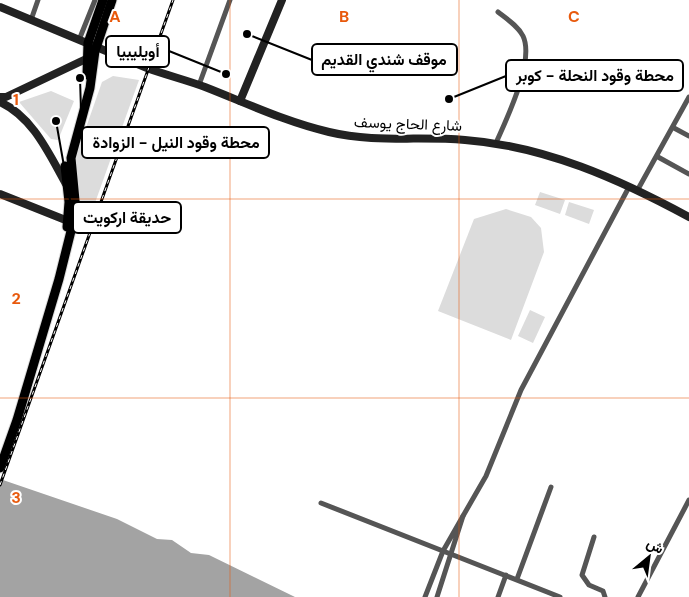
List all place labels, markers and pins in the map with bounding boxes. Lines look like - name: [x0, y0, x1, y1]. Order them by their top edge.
- callout: أويليبيا: [106, 36, 169, 67]
- callout: موقف شندي القديم: [312, 44, 457, 75]
- callout: محطة وقود النحلة - كوبر: [506, 60, 683, 91]
- callout: محطة وقود النيل - الزوادة: [82, 127, 269, 158]
- callout: حديقة اركويت: [73, 202, 181, 233]

